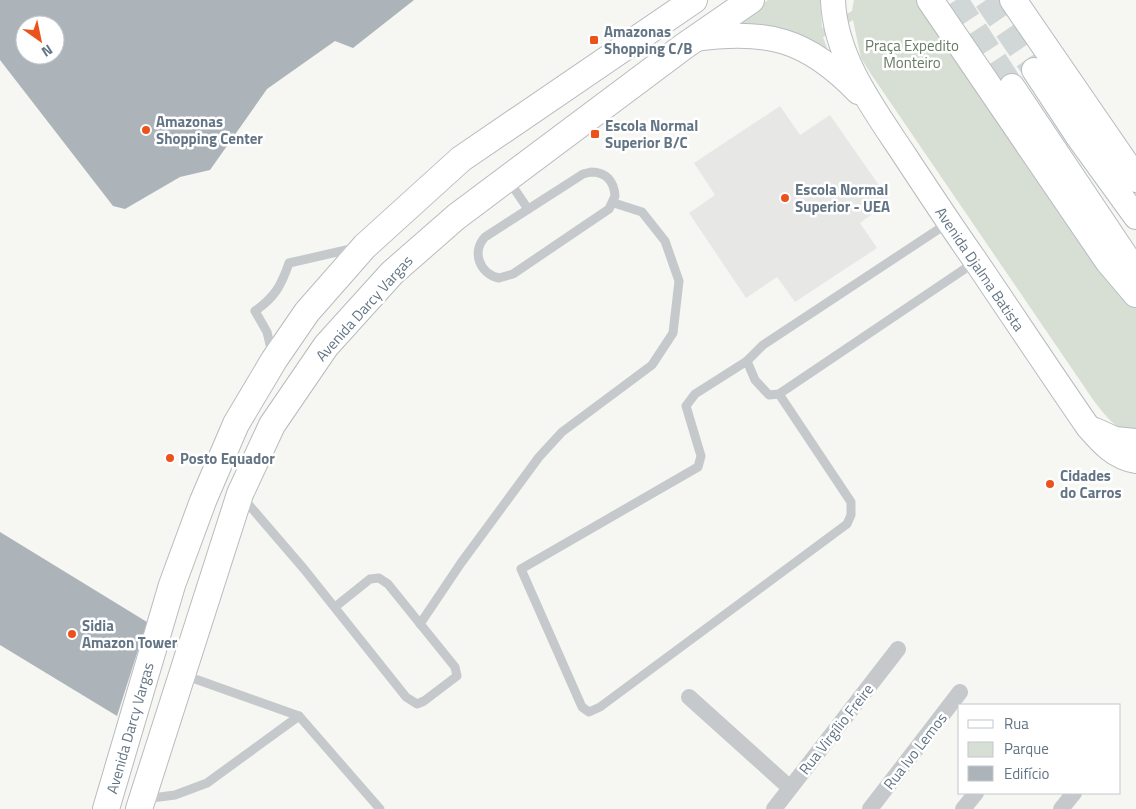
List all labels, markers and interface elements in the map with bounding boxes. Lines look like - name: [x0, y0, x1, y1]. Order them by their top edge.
- north arrow: [15, 15, 65, 65]
- place label: Amazonas Shopping C/B: [604, 20, 693, 60]
- marker: Amazonas Shopping C/B: [588, 34, 600, 46]
- park label: Praça Expedito Monteiro: [865, 34, 959, 74]
- text: N: [38, 40, 57, 63]
- place label: Amazonas Shopping Center: [156, 110, 263, 150]
- place label: Escola Normal Superior B/C: [605, 114, 698, 154]
- marker: Amazonas Shopping Center: [140, 124, 152, 136]
- marker: Escola Normal Superior B/C: [589, 128, 601, 140]
- place label: Escola Normal Superior - UEA: [795, 178, 890, 218]
- marker: Escola Normal Superior - UEA: [779, 192, 791, 204]
- street label: Avenida Djalma Batista: [930, 202, 1031, 336]
- street label: Avenida Darcy Vargas: [310, 250, 418, 366]
- place label: Posto Equador: [180, 447, 275, 470]
- marker: Posto Equador: [164, 452, 176, 464]
- place label: Cidades do Carros: [1060, 464, 1122, 504]
- marker: Cidades do Carros: [1044, 478, 1056, 490]
- place label: Sidia Amazon Tower: [82, 614, 178, 654]
- marker: Sidia Amazon Tower: [66, 628, 78, 640]
- street label: Avenida Darcy Vargas: [100, 660, 160, 796]
- street label: Rua Virgílio Freire: [793, 678, 879, 780]
- legend: [958, 704, 1121, 794]
- street label: Rua Ivo Lemos: [878, 708, 952, 794]
- text: Rua: [1004, 712, 1029, 735]
- text: Parque: [1004, 737, 1049, 760]
- text: Edifício: [1004, 762, 1049, 785]

